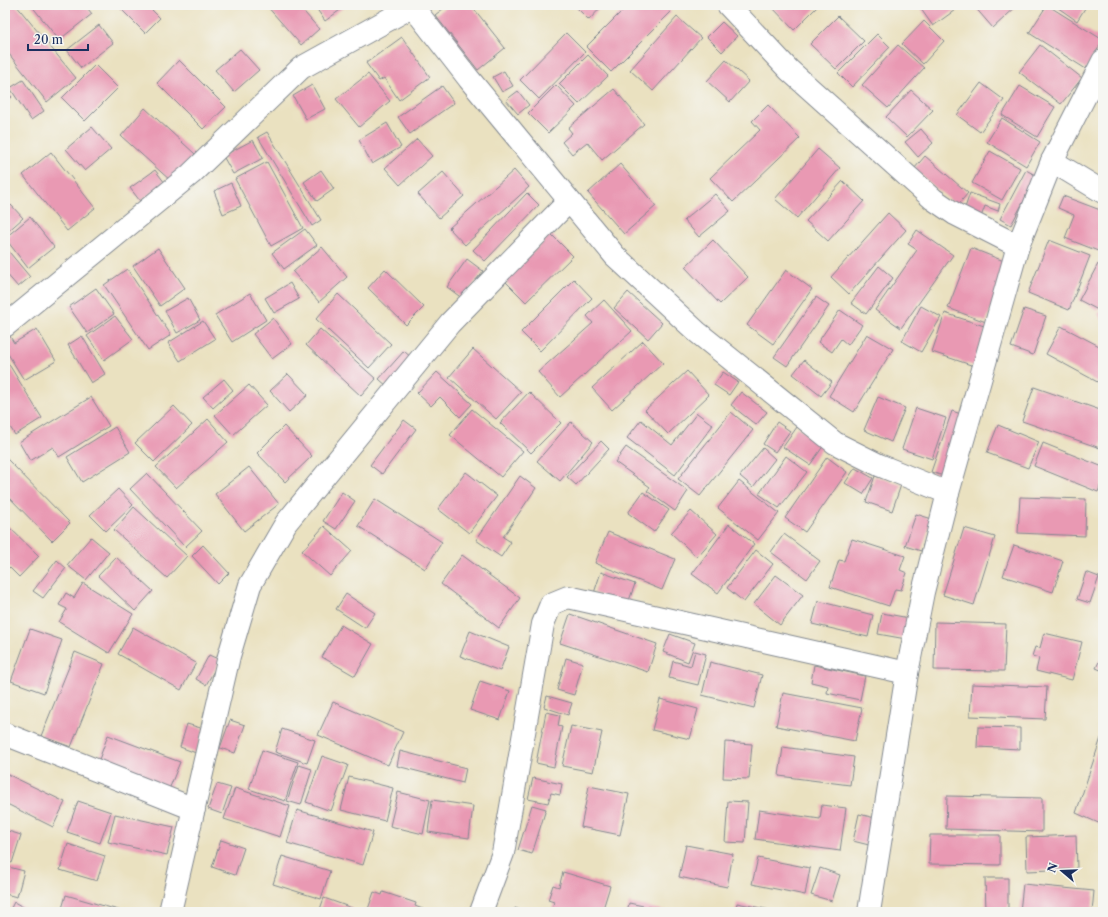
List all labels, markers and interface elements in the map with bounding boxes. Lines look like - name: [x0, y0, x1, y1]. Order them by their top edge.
- scale bar: [28, 26, 88, 52]
- text: 20 m: [34, 32, 63, 47]
- north arrow: [1042, 851, 1082, 891]
- text: N: [1044, 861, 1061, 875]

